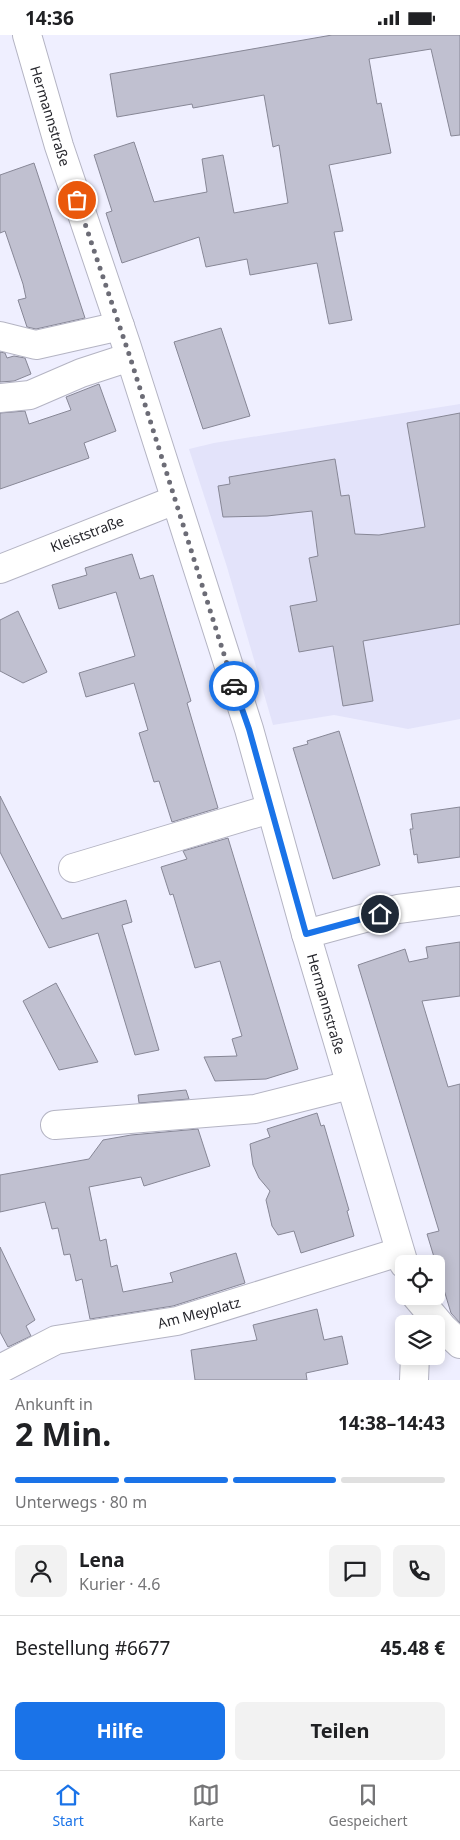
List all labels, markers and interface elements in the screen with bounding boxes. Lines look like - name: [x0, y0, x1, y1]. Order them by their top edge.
- text: 14:36: [25, 5, 74, 31]
- street label: Hermannstraße: [26, 63, 75, 169]
- pin: [56, 179, 98, 221]
- icon: bag: [63, 186, 91, 214]
- street label: Kleiststraße: [47, 511, 126, 556]
- courier: [209, 661, 259, 711]
- icon: car: [220, 672, 248, 700]
- pin: [359, 893, 401, 935]
- icon: home: [366, 900, 394, 928]
- street label: Hermannstraße: [303, 951, 350, 1057]
- map controls: [395, 1255, 445, 1365]
- button: locate: [395, 1255, 445, 1305]
- street label: Am Meyplatz: [155, 1292, 243, 1333]
- button: layers: [395, 1315, 445, 1365]
- text: Ankunft in: [15, 1393, 93, 1415]
- text: 14:38–14:43: [338, 1410, 445, 1436]
- text: 2 Min.: [15, 1412, 111, 1455]
- text: Unterwegs · 80 m: [15, 1491, 147, 1513]
- button: person: [15, 1545, 67, 1597]
- button: chat: [329, 1545, 381, 1597]
- button: phone: [393, 1545, 445, 1597]
- text: Lena: [79, 1547, 125, 1573]
- text: Kurier · 4.6: [79, 1573, 160, 1595]
- text: Bestellung #6677: [15, 1635, 170, 1661]
- text: 45.48 €: [380, 1635, 445, 1661]
- button: Hilfe: [15, 1702, 225, 1760]
- button: Teilen: [235, 1702, 445, 1760]
- tab: Start: [52, 1781, 84, 1830]
- tab: Karte: [189, 1781, 224, 1830]
- tab: Gespeichert: [329, 1781, 408, 1830]

